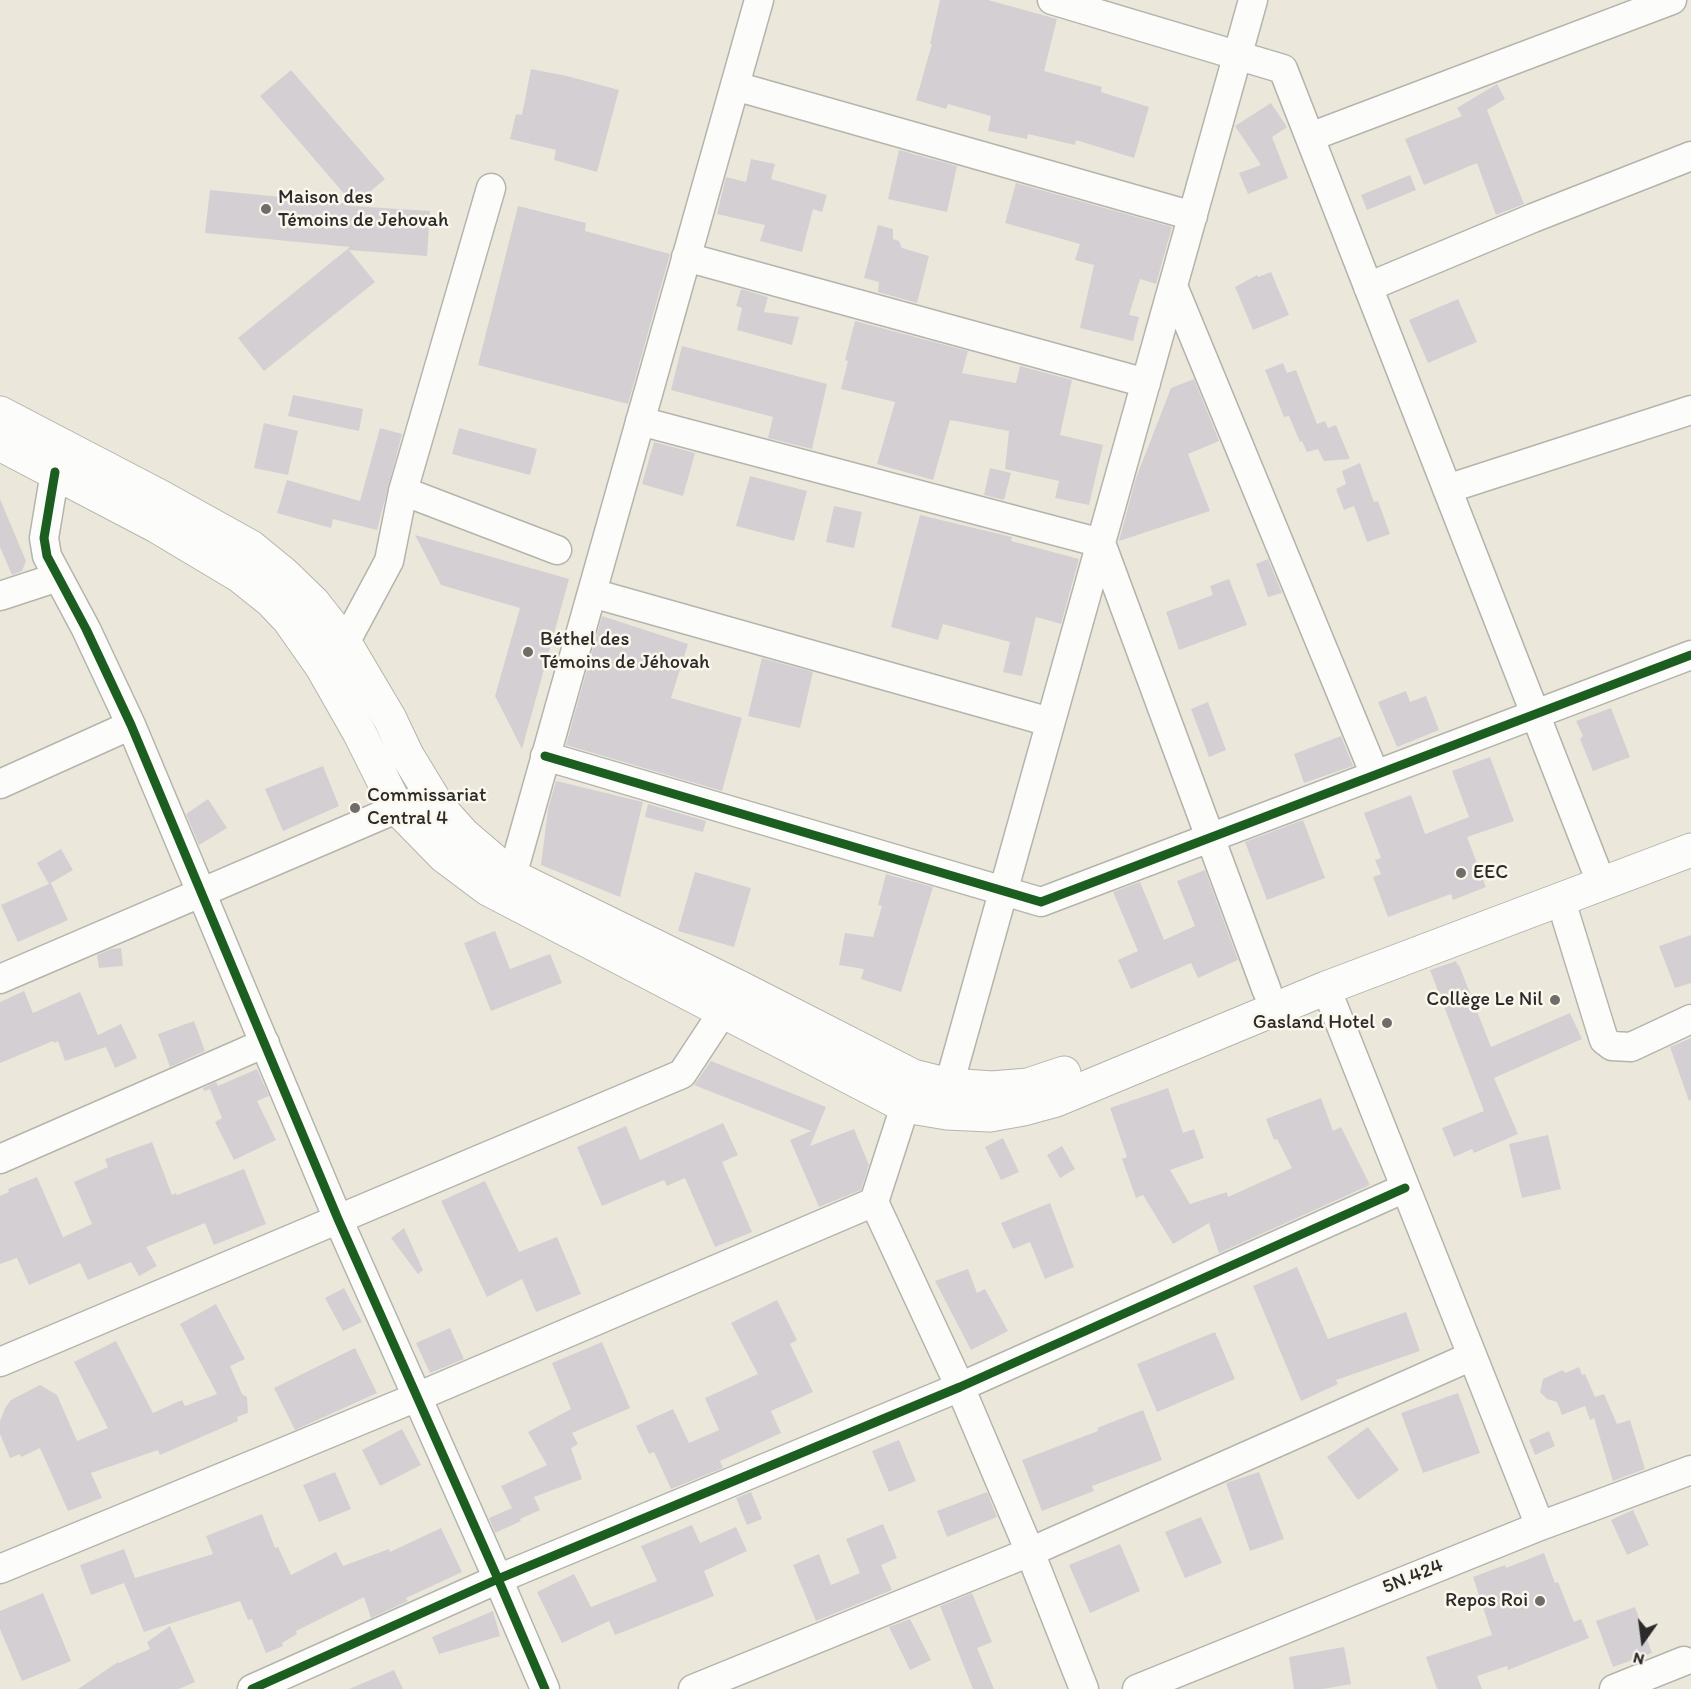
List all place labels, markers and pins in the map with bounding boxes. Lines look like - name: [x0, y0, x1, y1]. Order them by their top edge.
- place label: Maison des Témoins de Jehovah: [278, 186, 449, 233]
- marker: Maison des Témoins de Jehovah: [259, 202, 273, 216]
- place label: Béthel des Témoins de Jéhovah: [540, 628, 710, 675]
- marker: Béthel des Témoins de Jéhovah: [521, 645, 535, 659]
- place label: Commissariat Central 4: [367, 784, 486, 831]
- marker: Commissariat Central 4: [348, 801, 362, 815]
- place label: EEC: [1473, 861, 1508, 885]
- marker: EEC: [1454, 866, 1468, 880]
- place label: Collège Le Nil: [1426, 988, 1543, 1012]
- marker: Collège Le Nil: [1548, 993, 1562, 1007]
- place label: Gasland Hotel: [1253, 1011, 1375, 1035]
- marker: Gasland Hotel: [1380, 1016, 1394, 1030]
- place label: Repos Roi: [1445, 1589, 1528, 1613]
- marker: Repos Roi: [1533, 1594, 1547, 1608]

